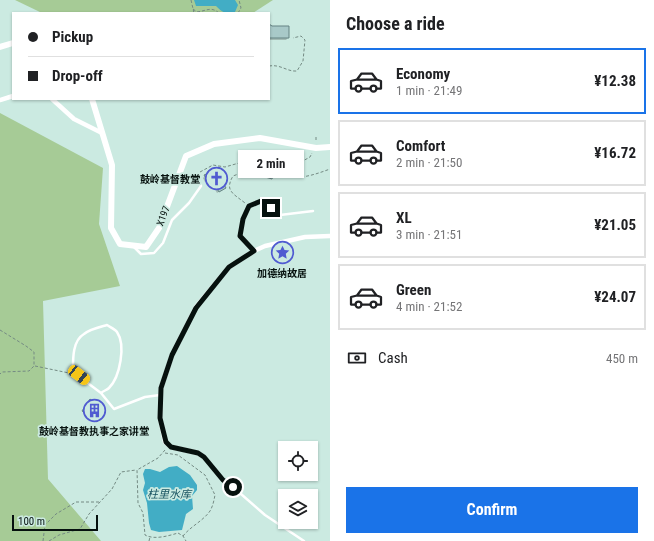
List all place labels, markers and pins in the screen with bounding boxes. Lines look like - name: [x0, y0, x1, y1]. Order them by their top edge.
- church icon: 鼓岭基督教堂: [203, 166, 229, 192]
- place label: 鼓岭基督教堂: [140, 173, 200, 185]
- place icon: 加德纳故居: [269, 240, 295, 266]
- place label: 加德纳故居: [257, 267, 307, 279]
- building icon: 鼓岭基督教执事之家讲堂: [81, 398, 107, 424]
- place label: 鼓岭基督教执事之家讲堂: [39, 425, 149, 437]

